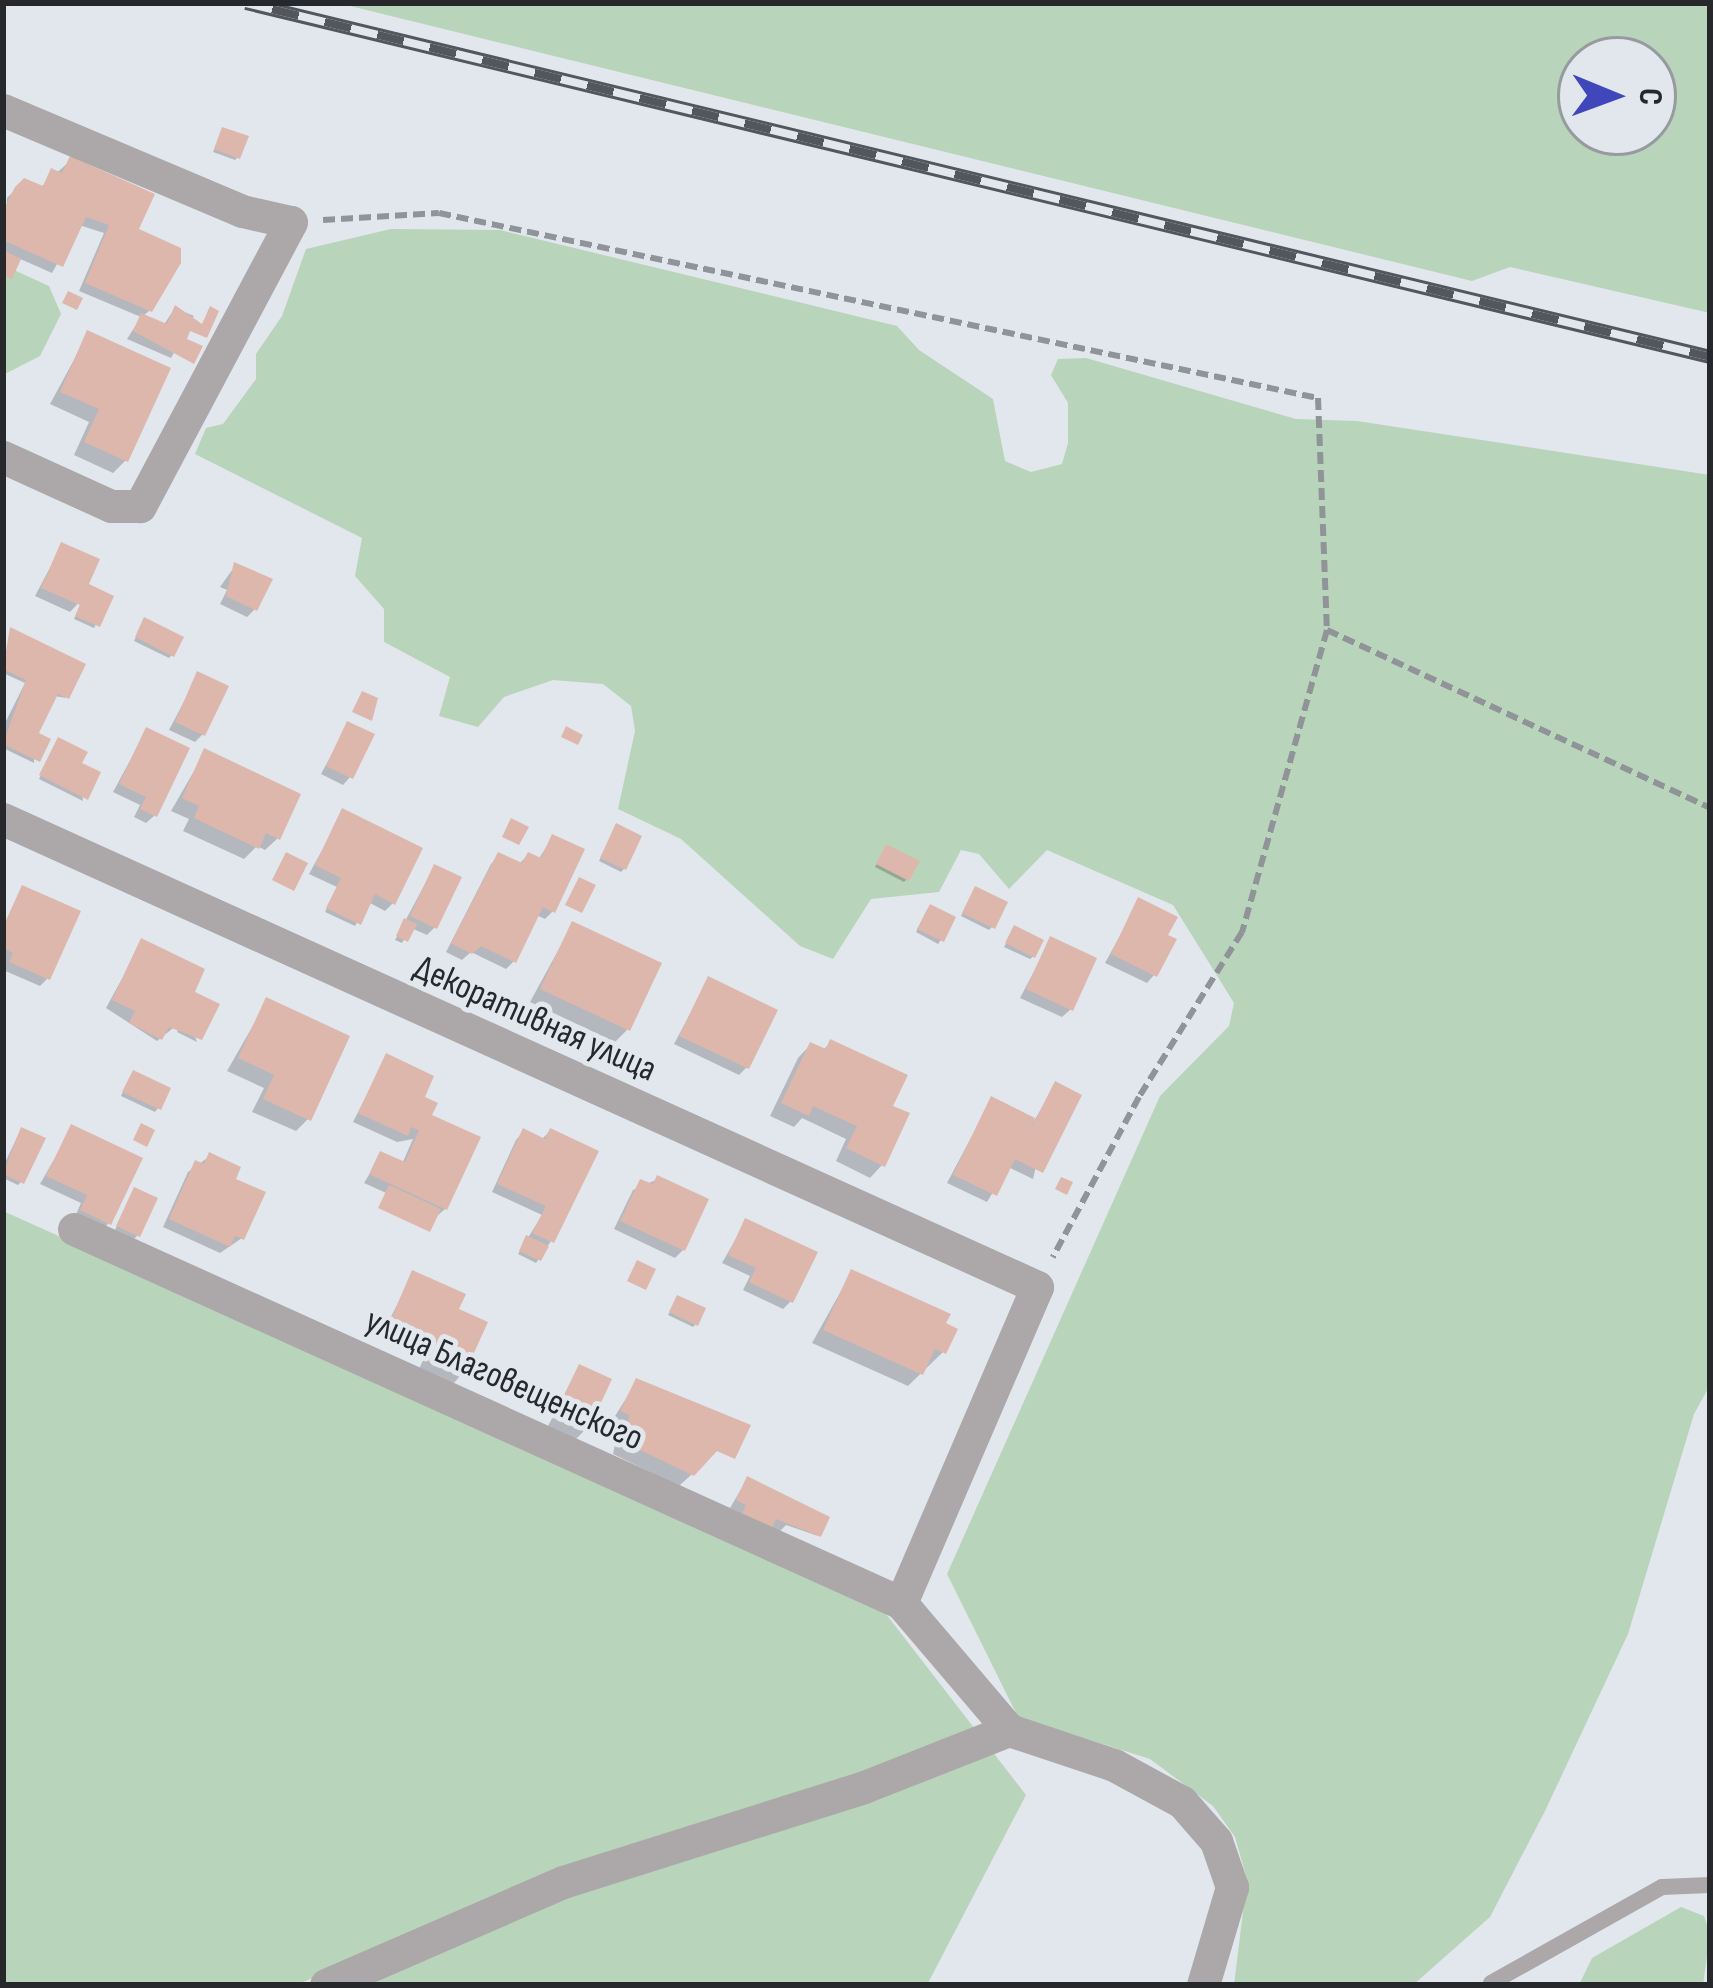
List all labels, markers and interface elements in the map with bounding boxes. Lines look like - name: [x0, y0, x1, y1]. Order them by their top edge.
- north arrow: [1557, 36, 1677, 156]
- text: С: [1630, 88, 1670, 105]
- street label: Декоративная улица: [407, 946, 663, 1092]
- street label: улица Благовещенского: [358, 1299, 650, 1461]

